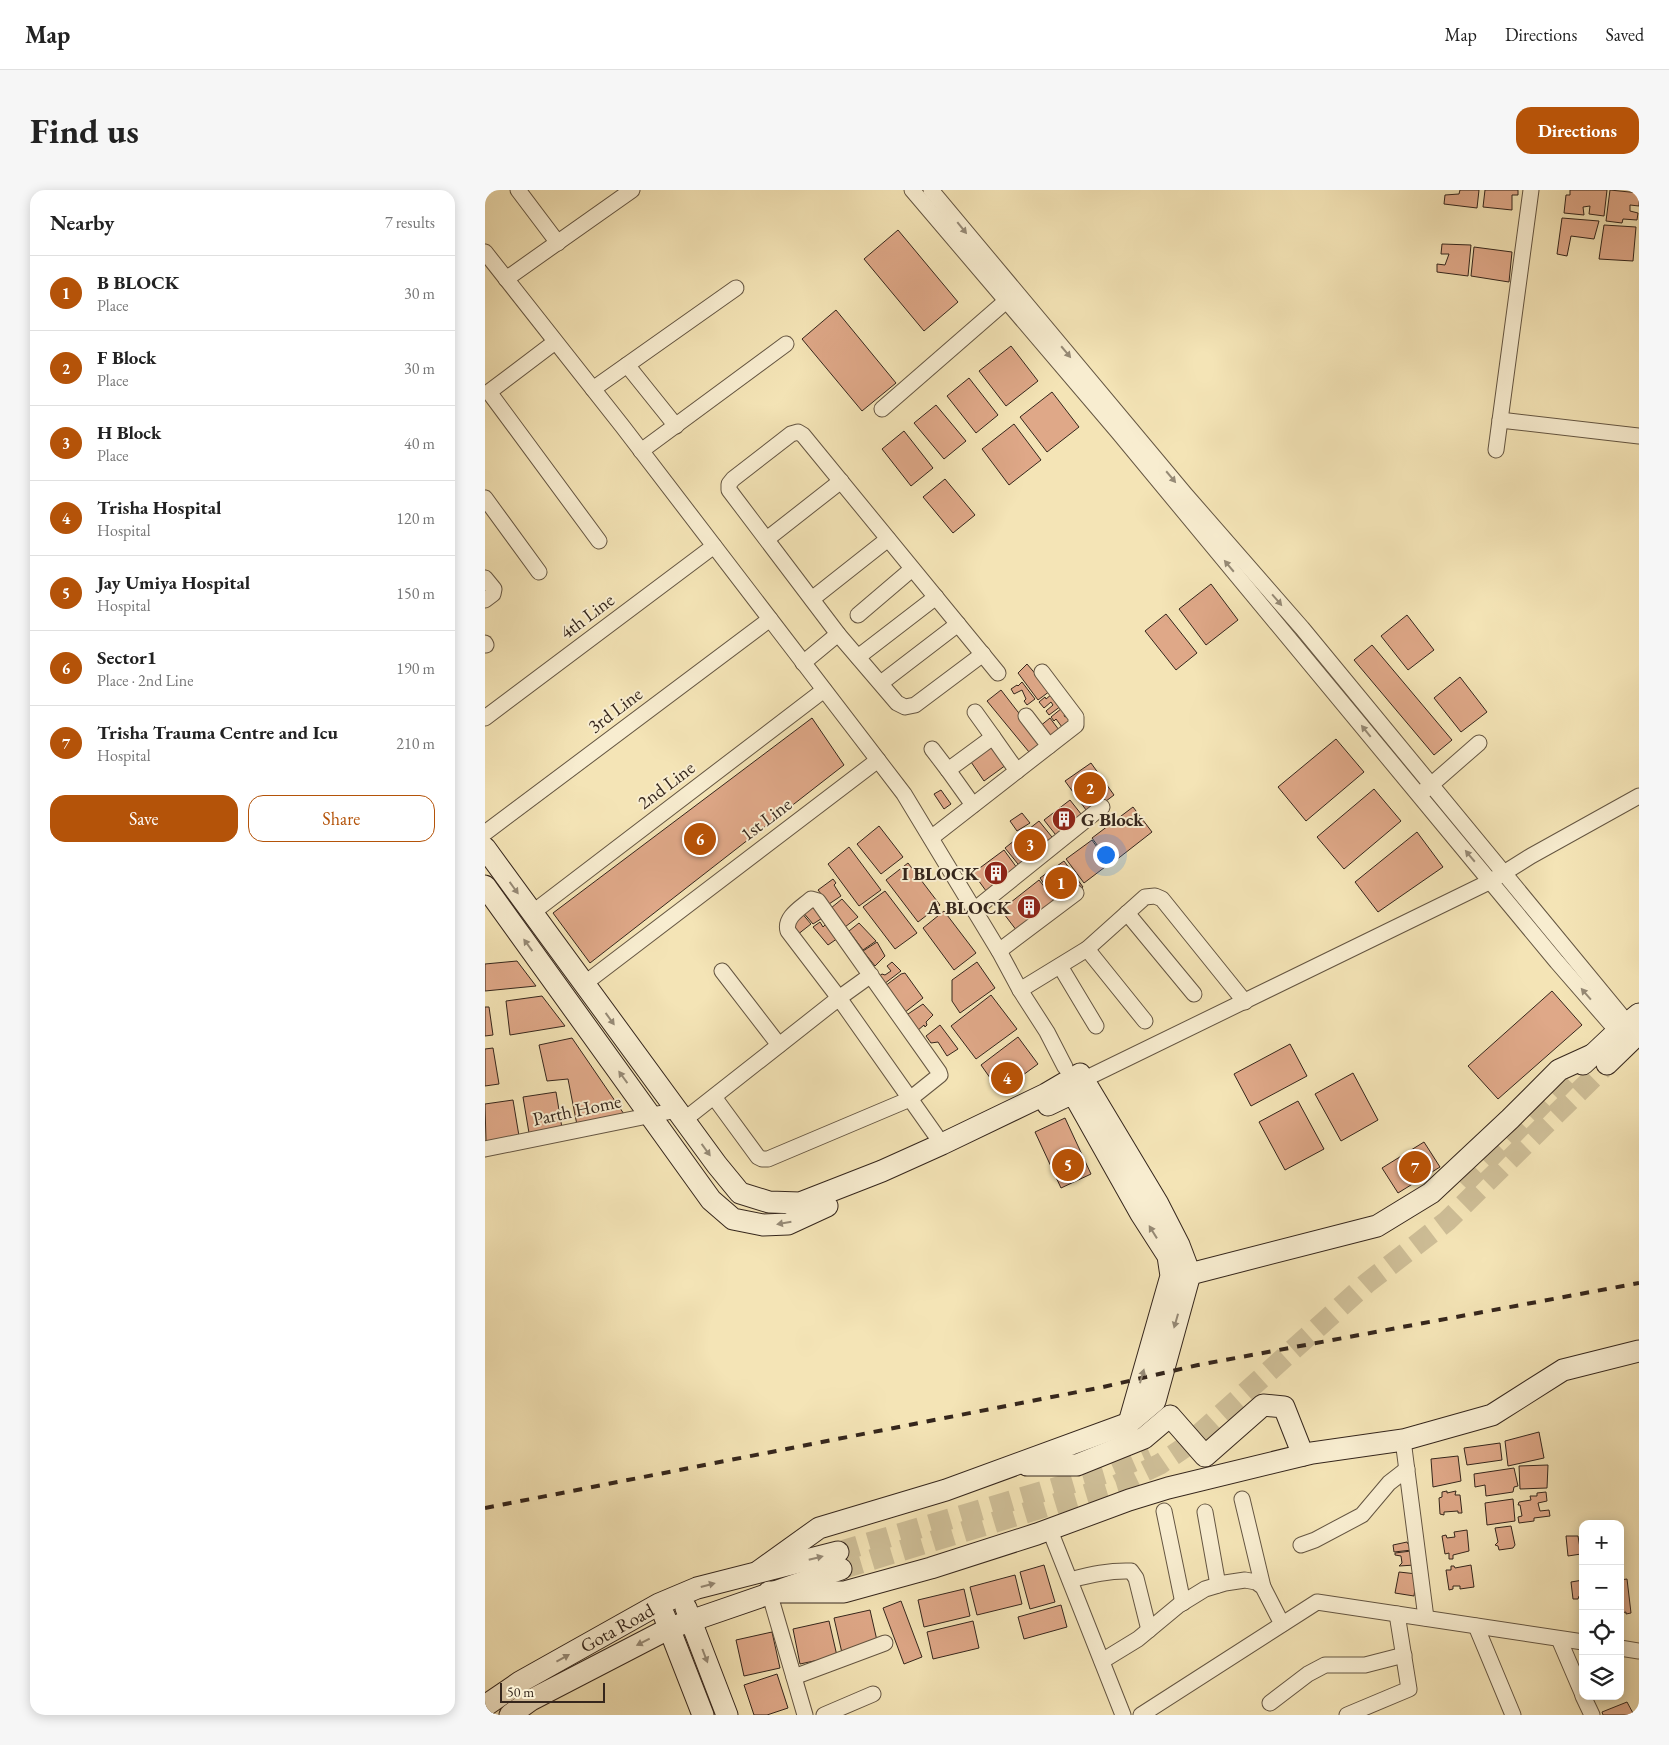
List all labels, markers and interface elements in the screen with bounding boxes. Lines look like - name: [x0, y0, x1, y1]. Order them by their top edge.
- text: Map: [25, 19, 70, 50]
- text: Map: [1445, 23, 1477, 46]
- text: Directions: [1505, 23, 1577, 46]
- text: Saved: [1605, 23, 1644, 46]
- button: Directions: [1516, 107, 1639, 154]
- text: Find us: [30, 108, 139, 153]
- text: Nearby: [50, 209, 114, 236]
- text: 7 results: [385, 212, 435, 233]
- one-way arrow: [957, 221, 968, 234]
- text: B BLOCK: [97, 270, 179, 295]
- text: 1: [62, 283, 70, 304]
- text: 30 m: [404, 283, 435, 304]
- text: Place: [97, 295, 129, 316]
- text: F Block: [97, 345, 156, 370]
- one-way arrow: [1061, 346, 1072, 359]
- text: 2: [62, 358, 70, 379]
- text: 30 m: [404, 358, 435, 379]
- text: Place: [97, 370, 129, 391]
- text: H Block: [97, 420, 161, 445]
- text: 3: [62, 433, 70, 454]
- text: 40 m: [404, 433, 435, 454]
- text: Place: [97, 445, 129, 466]
- one-way arrow: [1165, 470, 1176, 483]
- text: Trisha Hospital: [97, 495, 221, 520]
- text: 4: [62, 508, 70, 529]
- text: 120 m: [396, 508, 435, 529]
- text: Hospital: [97, 520, 151, 541]
- one-way arrow: [1224, 560, 1235, 572]
- text: Jay Umiya Hospital: [97, 570, 250, 595]
- text: 5: [62, 583, 70, 604]
- text: 150 m: [396, 583, 435, 604]
- street label: 4th Line: [555, 587, 619, 645]
- one-way arrow: [1271, 593, 1283, 605]
- text: Hospital: [97, 595, 151, 616]
- text: Sector1: [97, 645, 157, 670]
- text: 6: [62, 658, 70, 679]
- text: 190 m: [396, 658, 435, 679]
- text: Place · 2nd Line: [97, 670, 193, 691]
- street label: 3rd Line: [583, 681, 647, 739]
- text: Trisha Trauma Centre and Icu: [97, 720, 338, 745]
- one-way arrow: [1361, 725, 1372, 738]
- text: 7: [62, 733, 70, 754]
- text: 210 m: [396, 733, 435, 754]
- text: Hospital: [97, 745, 151, 766]
- street label: 2nd Line: [632, 755, 700, 815]
- pin: 2: [1074, 769, 1106, 807]
- street label: 1st Line: [735, 791, 797, 847]
- button: Save: [50, 795, 238, 842]
- button: Share: [248, 795, 435, 842]
- building icon: G Block: [1051, 806, 1077, 832]
- place label: G Block: [1081, 807, 1144, 832]
- pin: 6: [684, 820, 716, 858]
- pin: 3: [1014, 826, 1046, 864]
- your location: [1093, 842, 1119, 868]
- one-way arrow: [1465, 850, 1476, 863]
- building icon: I BLOCK: [983, 860, 1009, 886]
- place label: I BLOCK: [902, 861, 979, 886]
- pin: 1: [1045, 864, 1077, 902]
- one-way arrow: [509, 881, 519, 895]
- building icon: A BLOCK: [1016, 894, 1042, 920]
- place label: A BLOCK: [926, 895, 1011, 920]
- one-way arrow: [522, 939, 533, 952]
- one-way arrow: [1580, 989, 1592, 1001]
- one-way arrow: [605, 1012, 615, 1026]
- pin: 4: [991, 1059, 1023, 1097]
- one-way arrow: [618, 1070, 628, 1084]
- street label: Parth Home: [530, 1088, 624, 1132]
- one-way arrow: [701, 1143, 711, 1157]
- pin: 5: [1052, 1146, 1084, 1184]
- pin: 7: [1399, 1148, 1431, 1186]
- one-way arrow: [775, 1220, 791, 1228]
- one-way arrow: [1148, 1225, 1157, 1238]
- one-way arrow: [1172, 1313, 1180, 1328]
- one-way arrow: [1139, 1369, 1147, 1384]
- map controls: [1579, 1520, 1624, 1700]
- button: +: [1579, 1520, 1624, 1565]
- one-way arrow: [808, 1554, 823, 1562]
- button: −: [1579, 1565, 1624, 1610]
- one-way arrow: [700, 1581, 715, 1589]
- street label: Gota Road: [576, 1597, 659, 1658]
- button: locate: [1579, 1610, 1624, 1655]
- one-way arrow: [635, 1638, 650, 1646]
- one-way arrow: [701, 1649, 709, 1664]
- one-way arrow: [555, 1654, 570, 1662]
- button: layers: [1579, 1655, 1624, 1700]
- scale bar: [500, 1680, 605, 1703]
- text: 50 m: [507, 1683, 534, 1701]

